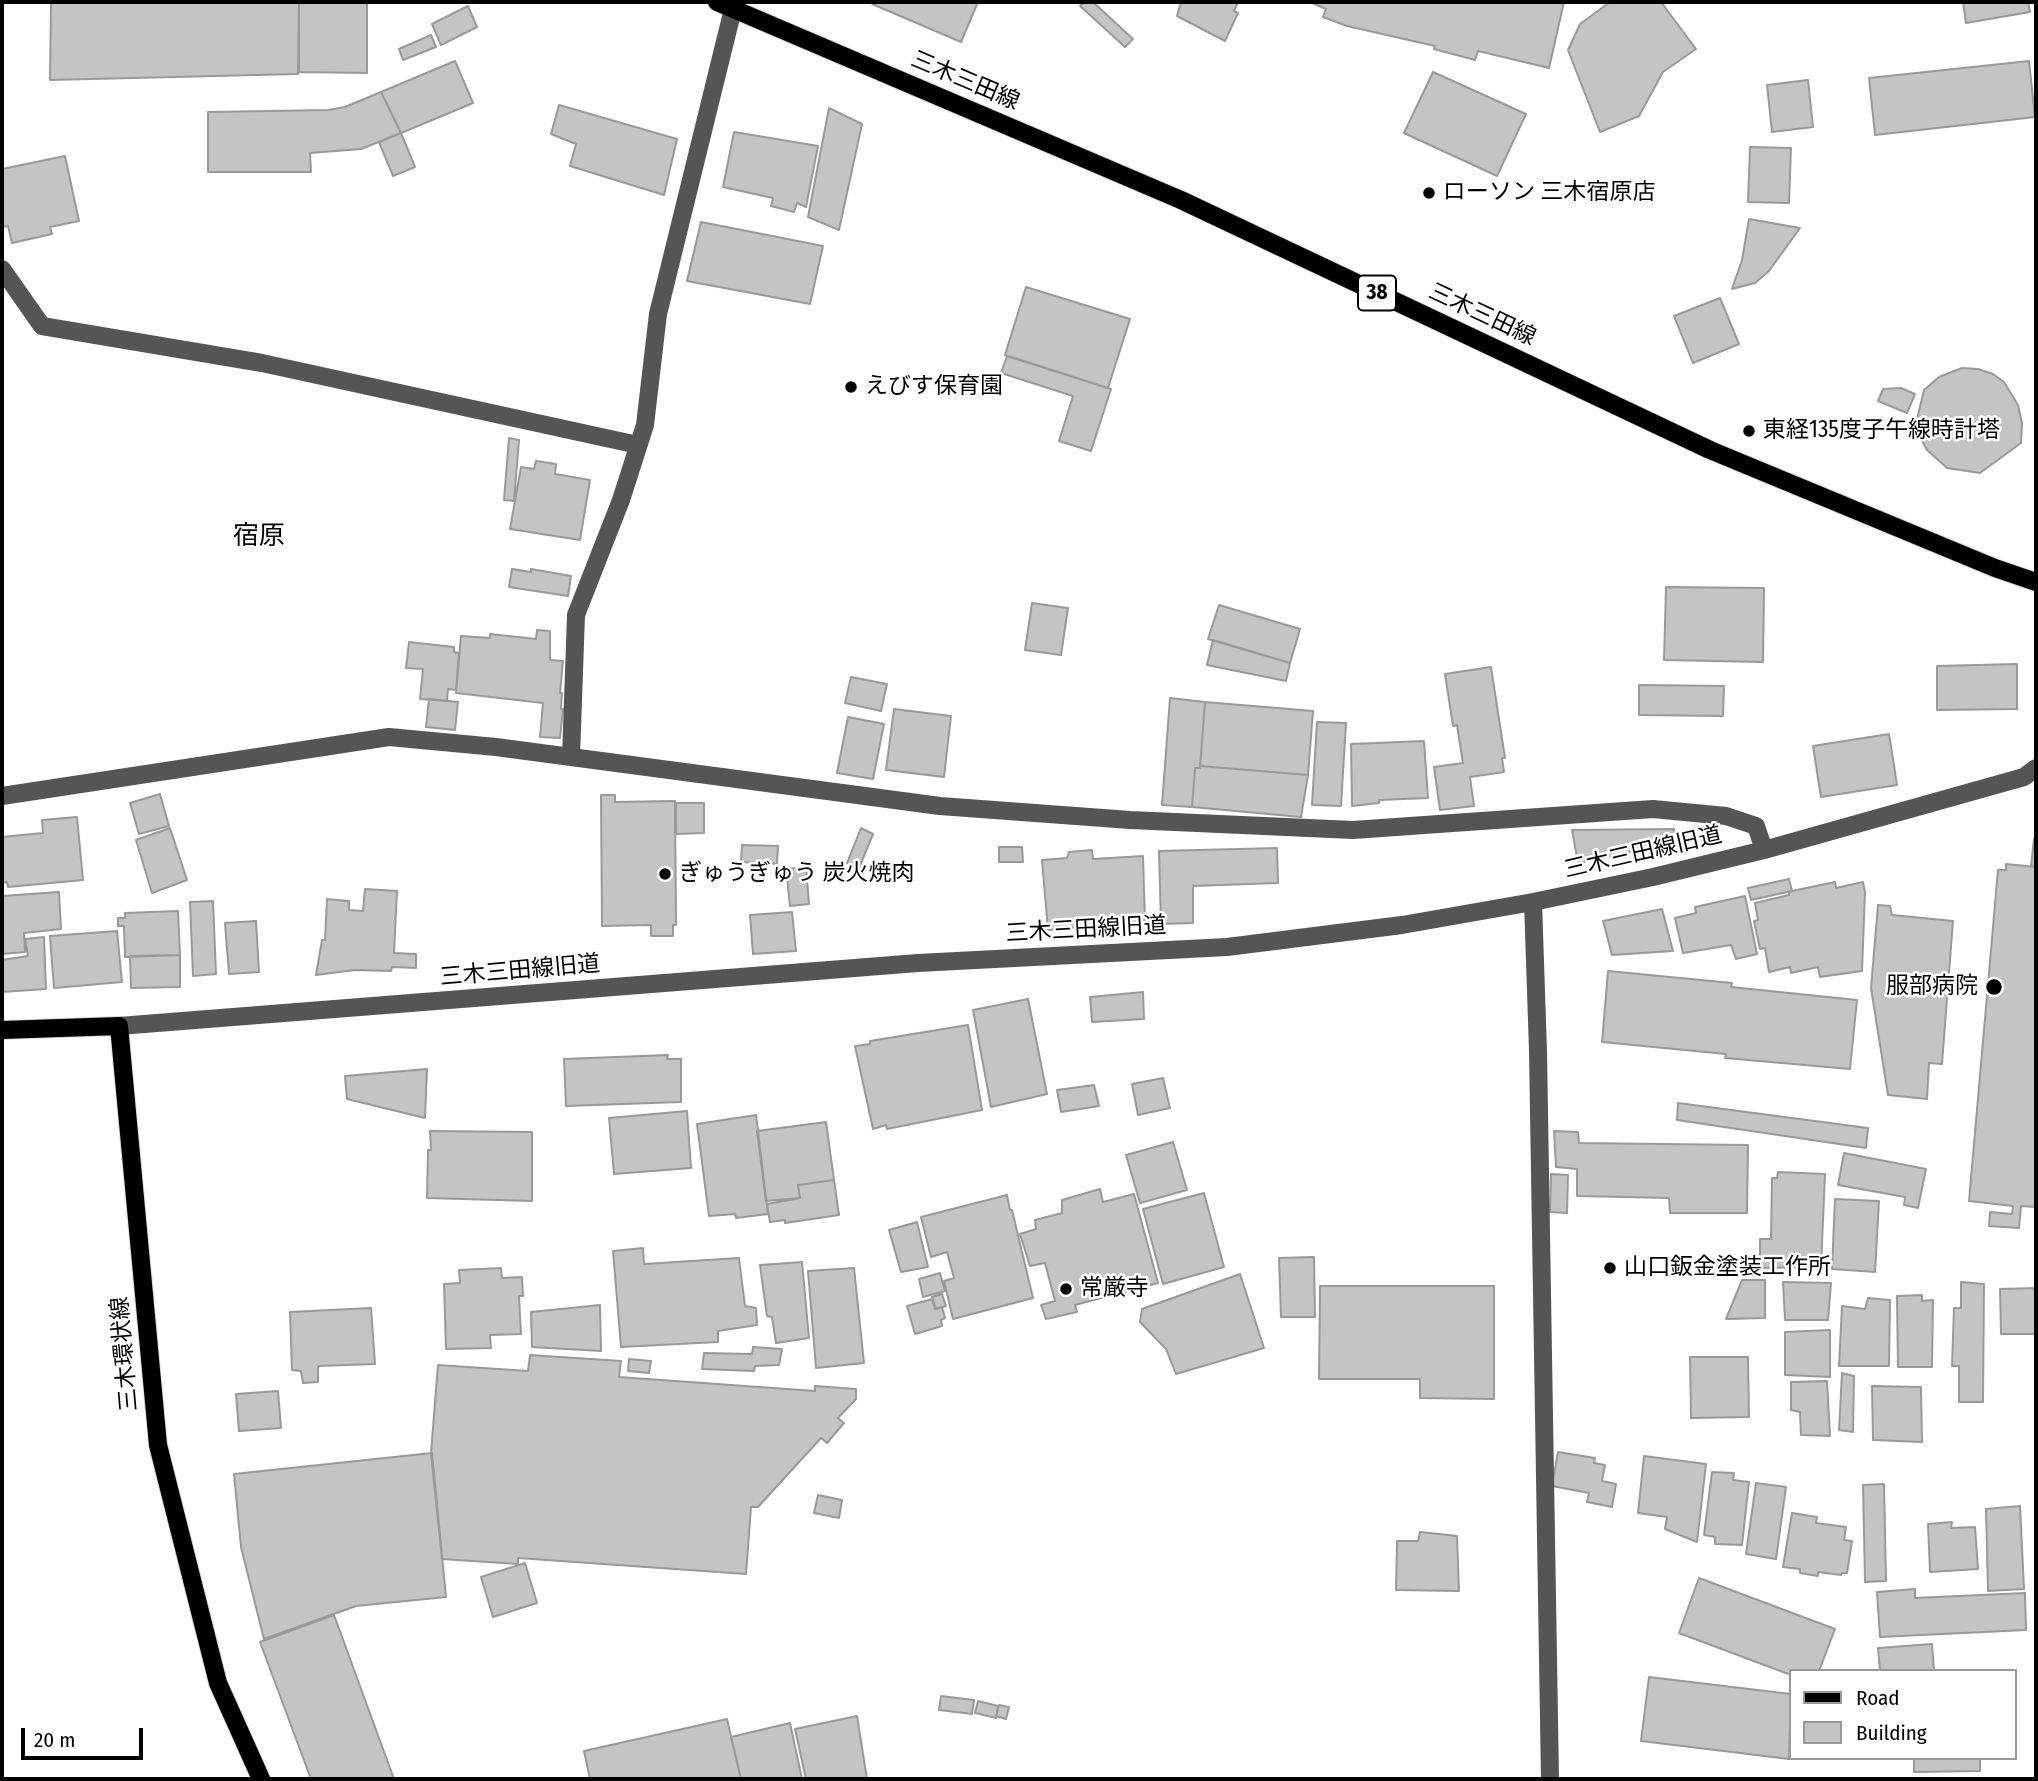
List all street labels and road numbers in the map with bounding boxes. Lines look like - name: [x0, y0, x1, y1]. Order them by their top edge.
- street label: 三木三田線: [907, 46, 1023, 116]
- road number: 38: [1358, 276, 1396, 310]
- street label: 三木三田線: [1424, 278, 1540, 352]
- street label: 三木三田線旧道: [1561, 821, 1725, 885]
- street label: 三木三田線旧道: [1005, 912, 1167, 948]
- street label: 三木三田線旧道: [439, 950, 601, 992]
- street label: 三木環状線: [106, 1296, 144, 1412]

